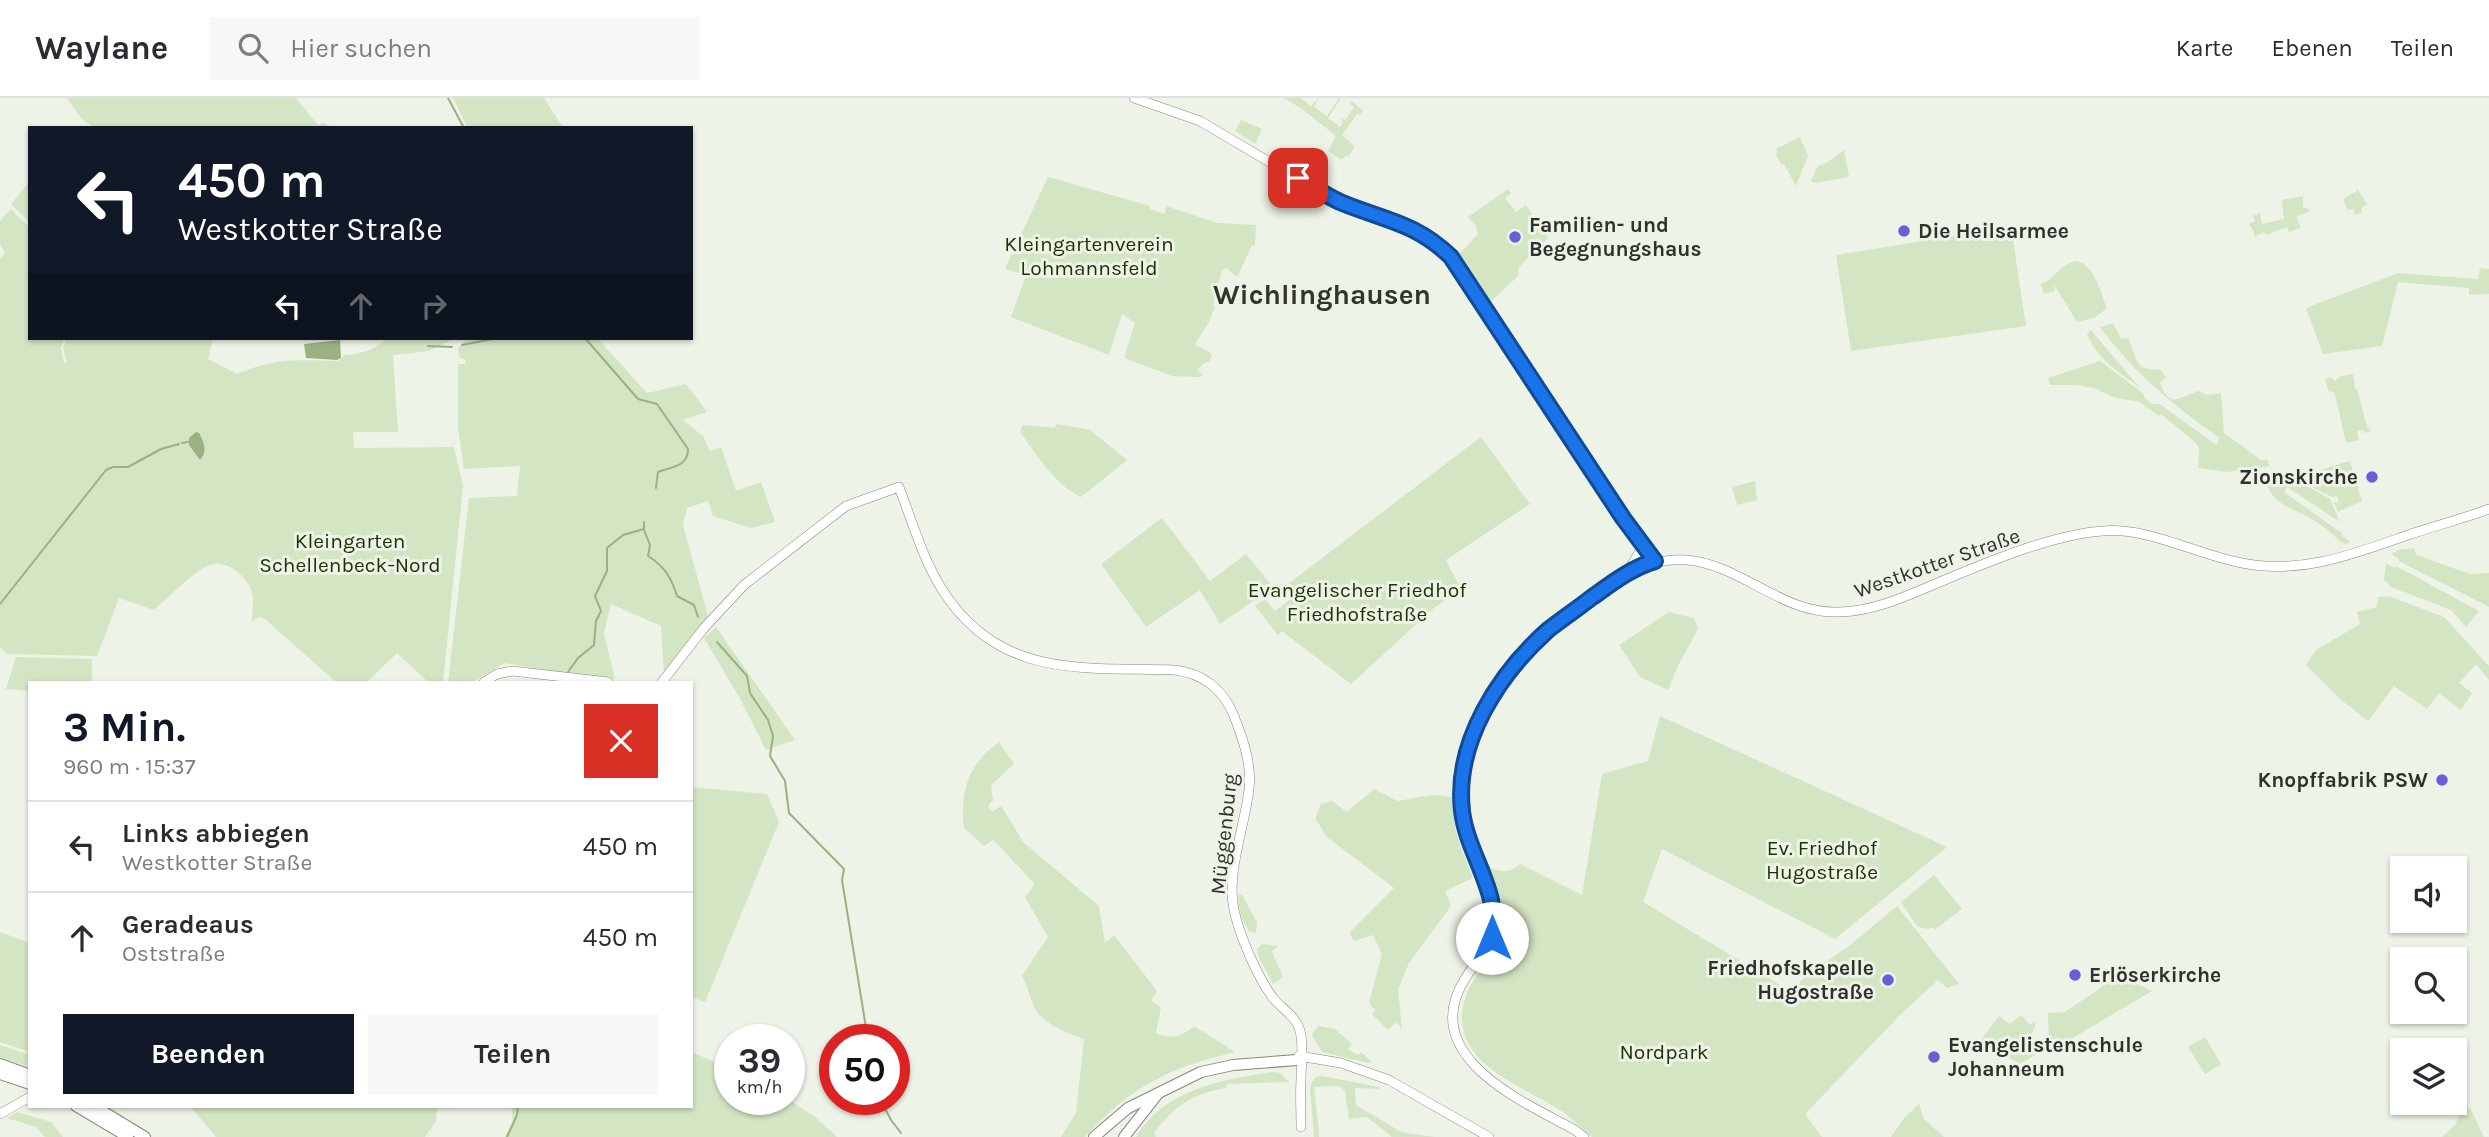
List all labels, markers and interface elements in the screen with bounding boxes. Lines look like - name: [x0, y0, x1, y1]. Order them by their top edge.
- search box: [210, 17, 700, 80]
- text: Waylane: [35, 29, 168, 67]
- icon: search: [234, 29, 272, 67]
- text: Hier suchen: [290, 33, 432, 64]
- text: Karte: [2176, 34, 2233, 62]
- text: Ebenen: [2271, 34, 2353, 62]
- text: Teilen: [2391, 34, 2454, 62]
- pin: [1268, 148, 1328, 208]
- text: 450 m: [178, 152, 326, 209]
- icon: left: [63, 154, 154, 245]
- icon: arrive: [1279, 159, 1317, 197]
- text: Westkotter Straße: [178, 211, 443, 248]
- place label: Familien- und Begegnungshaus: [1529, 213, 1702, 261]
- place label: Die Heilsarmee: [1918, 219, 2069, 243]
- marker: Die Heilsarmee: [1896, 223, 1912, 239]
- marker: Familien- und Begegnungshaus: [1507, 229, 1523, 245]
- park label: Kleingartenverein Lohmannsfeld: [1004, 232, 1174, 280]
- district label: Wichlinghausen: [1213, 278, 1431, 311]
- icon: left: [269, 287, 307, 325]
- icon: ahead: [342, 287, 380, 325]
- icon: right: [415, 287, 453, 325]
- place label: Zionskirche: [2239, 465, 2358, 489]
- marker: Zionskirche: [2364, 469, 2380, 485]
- street label: Westkotter Straße: [1851, 523, 2023, 603]
- park label: Kleingarten Schellenbeck-Nord: [259, 529, 441, 577]
- park label: Evangelischer Friedhof Friedhofstraße: [1248, 578, 1467, 626]
- text: 3 Min.: [63, 702, 185, 752]
- button: close: [584, 704, 658, 778]
- text: 960 m · 15:37: [63, 753, 195, 780]
- place label: Knopffabrik PSW: [2258, 768, 2428, 792]
- street label: Müggenburg: [1206, 772, 1242, 896]
- marker: Knopffabrik PSW: [2434, 772, 2450, 788]
- text: Links abbiegen: [122, 818, 310, 849]
- icon: left: [63, 828, 101, 866]
- text: 450 m: [583, 831, 658, 862]
- park label: Ev. Friedhof Hugostraße: [1766, 836, 1878, 884]
- text: Westkotter Straße: [122, 849, 312, 876]
- map controls: [2390, 856, 2467, 1115]
- button: sound: [2390, 856, 2467, 933]
- position arrow: [1455, 901, 1529, 975]
- text: Geradeaus: [122, 909, 254, 940]
- icon: ahead: [63, 919, 101, 957]
- text: 450 m: [583, 922, 658, 953]
- text: Oststraße: [122, 940, 225, 967]
- button: search: [2390, 947, 2467, 1024]
- place label: Friedhofskapelle Hugostraße: [1707, 956, 1874, 1004]
- place label: Erlöserkirche: [2089, 963, 2221, 987]
- marker: Erlöserkirche: [2067, 967, 2083, 983]
- marker: Friedhofskapelle Hugostraße: [1880, 972, 1896, 988]
- button: Beenden: [63, 1014, 354, 1094]
- button: Teilen: [368, 1014, 658, 1094]
- speed limit sign: 50: [819, 1024, 910, 1115]
- place label: Evangelistenschule Johanneum: [1948, 1033, 2143, 1081]
- button: layers: [2390, 1038, 2467, 1115]
- text: 39: [738, 1040, 781, 1081]
- park label: Nordpark: [1619, 1040, 1709, 1064]
- marker: Evangelistenschule Johanneum: [1926, 1049, 1942, 1065]
- text: km/h: [737, 1076, 782, 1098]

